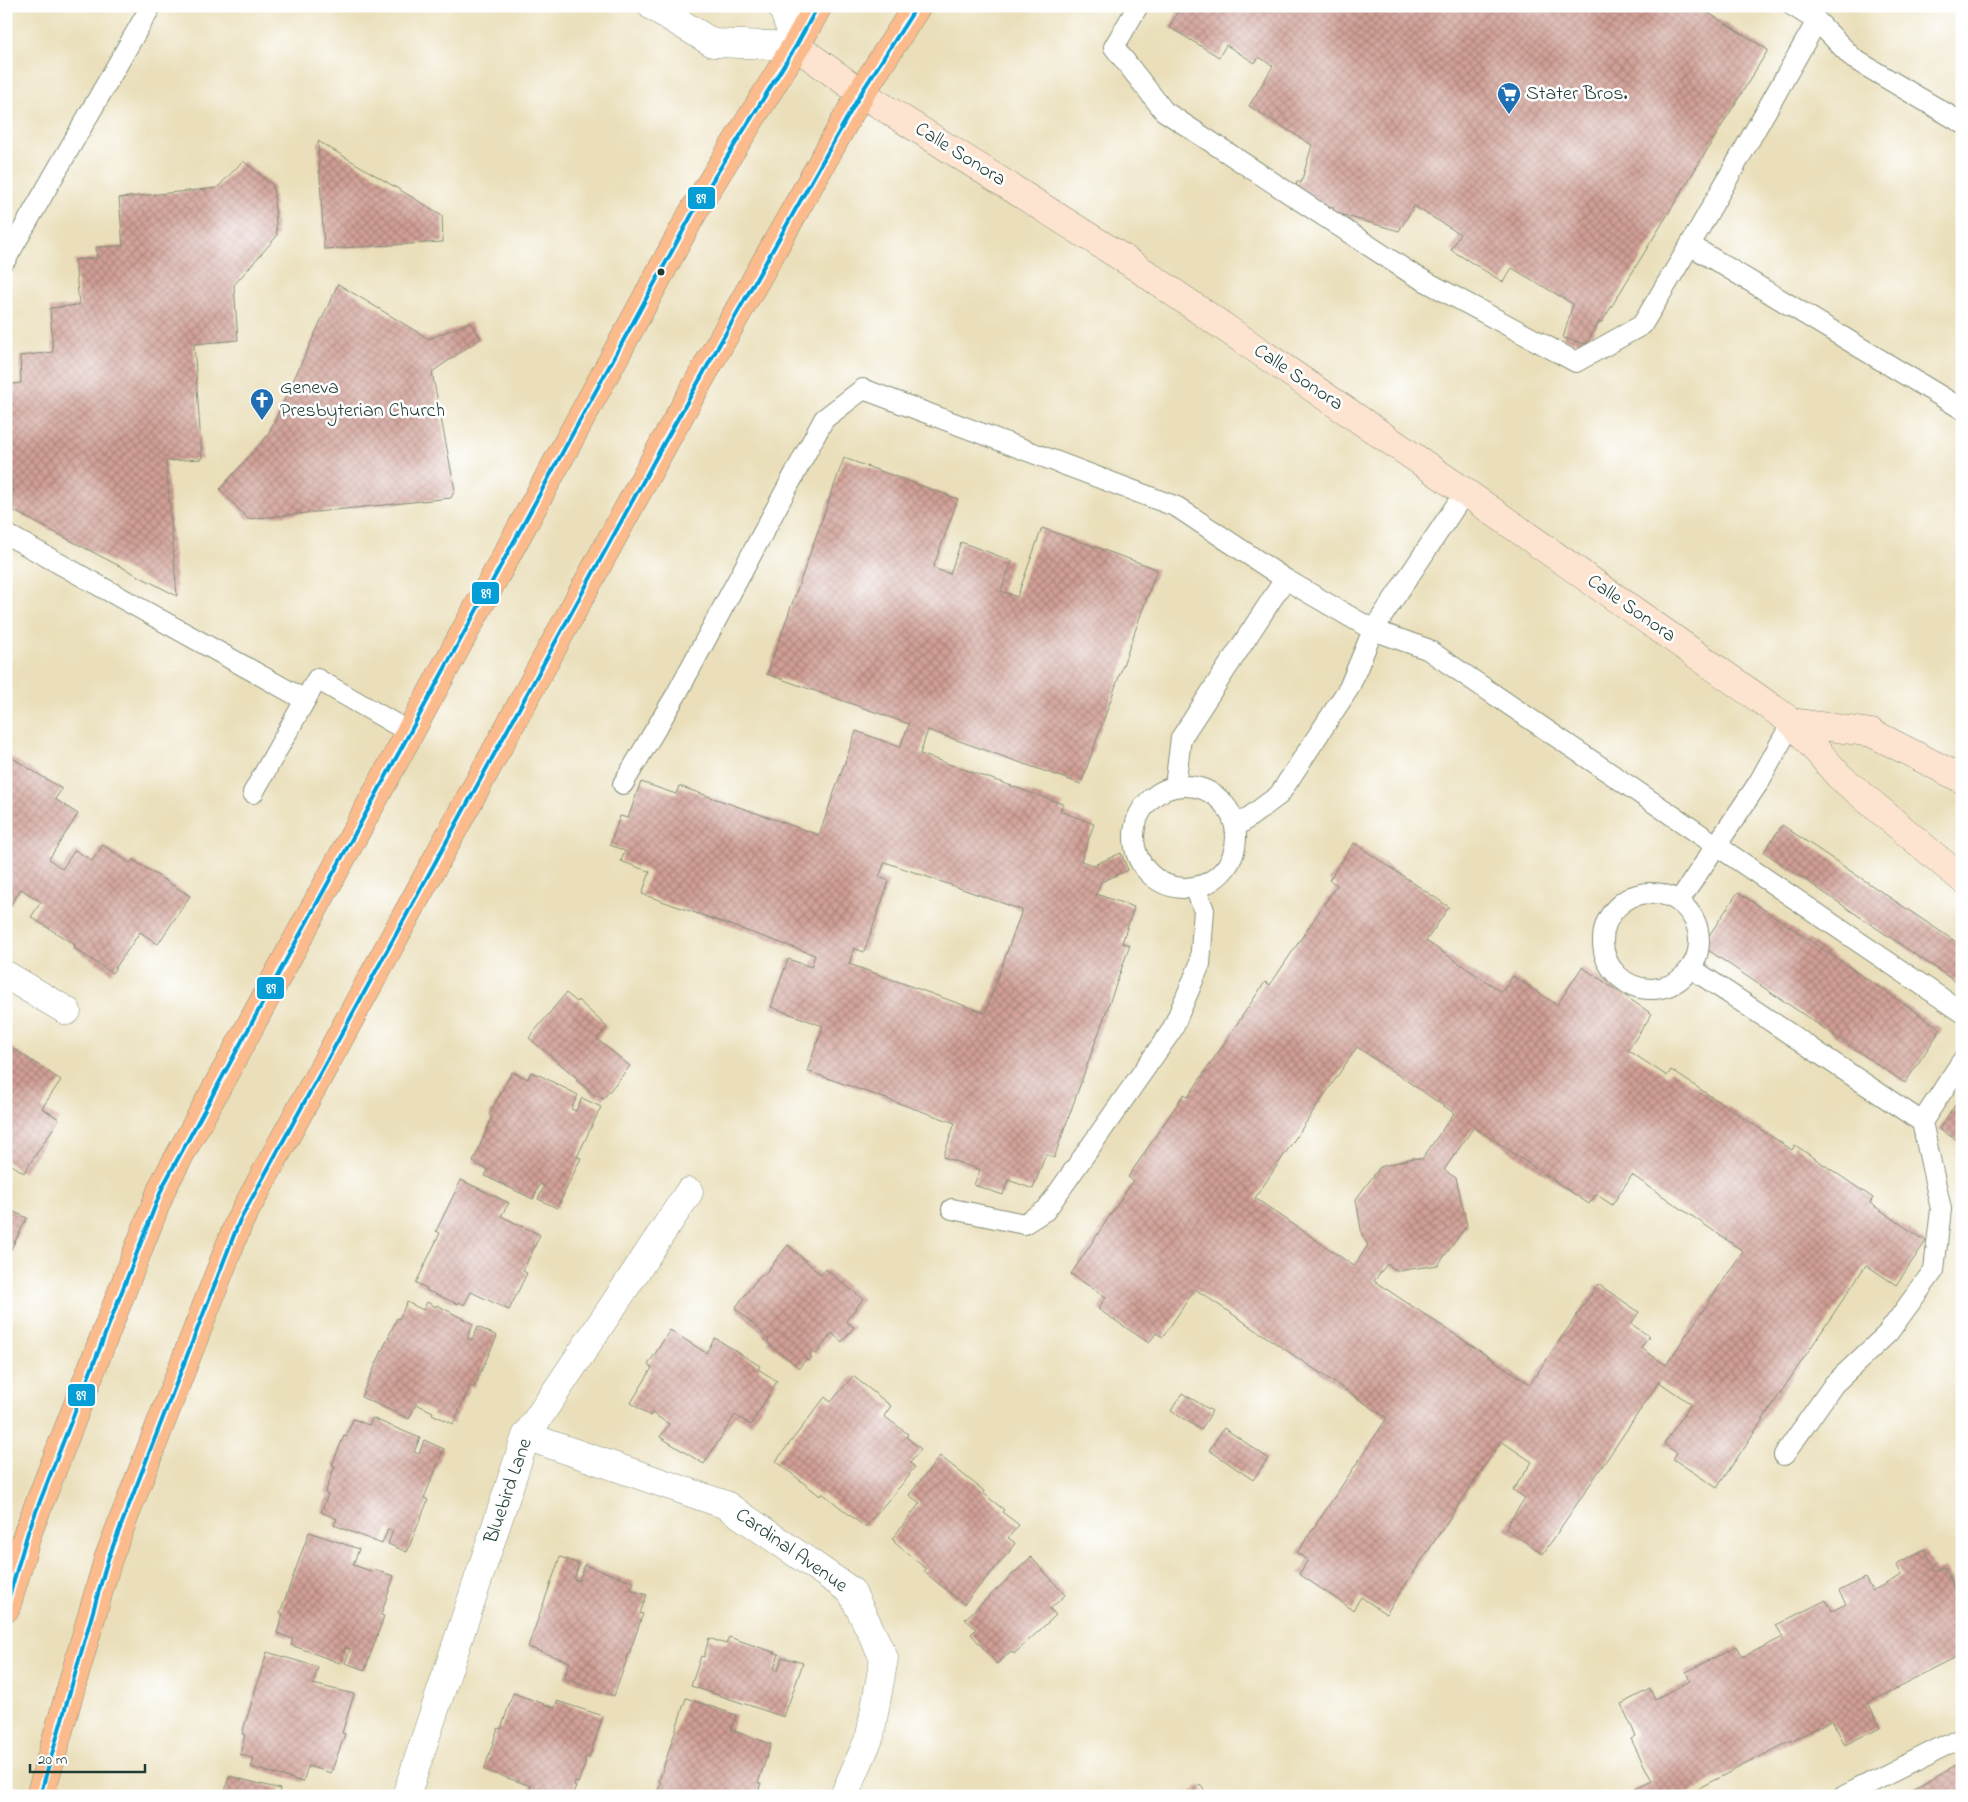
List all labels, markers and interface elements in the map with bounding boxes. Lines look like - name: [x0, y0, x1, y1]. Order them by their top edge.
- place label: Stater Bros.: [1526, 80, 1628, 109]
- supermarket icon: Stater Bros.: [1496, 81, 1522, 115]
- street label: Calle Sonora: [909, 115, 1011, 195]
- line badge: 89: [687, 186, 716, 210]
- text: 89: [695, 189, 707, 210]
- unlabelled marker: [656, 267, 666, 277]
- street label: Calle Sonora: [1247, 337, 1349, 419]
- place label: Geneva Presbyterian Church: [280, 374, 445, 426]
- church icon: Geneva Presbyterian Church: [249, 387, 275, 421]
- street label: Calle Sonora: [1581, 568, 1681, 650]
- line badge: 89: [471, 581, 500, 605]
- text: 89: [480, 584, 492, 605]
- line badge: 89: [256, 976, 285, 1000]
- text: 89: [265, 979, 277, 1000]
- line badge: 89: [67, 1383, 96, 1407]
- text: 89: [75, 1386, 87, 1407]
- street label: Bluebird Lane: [477, 1434, 541, 1548]
- street label: Cardinal Avenue: [729, 1501, 853, 1601]
- scale bar: [30, 1742, 145, 1774]
- text: 20 m: [38, 1749, 68, 1771]

